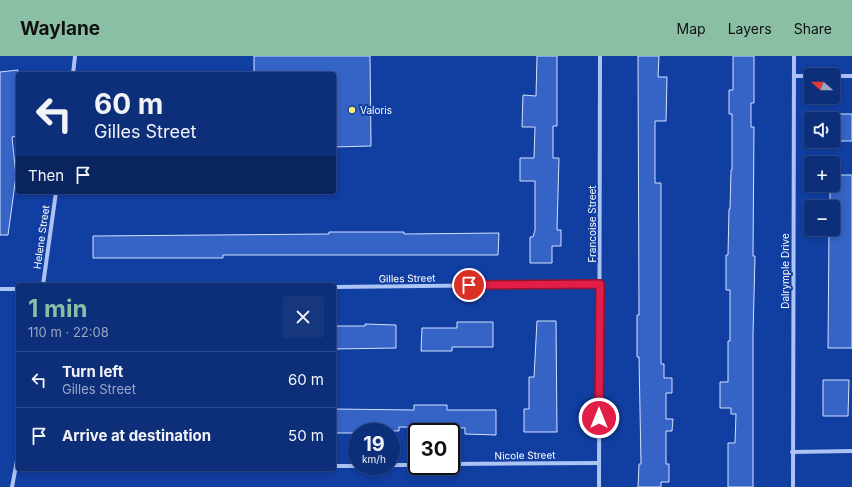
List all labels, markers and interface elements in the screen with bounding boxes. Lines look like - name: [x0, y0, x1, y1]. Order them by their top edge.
- text: Waylane: [20, 17, 100, 40]
- text: Map: [677, 20, 706, 37]
- text: Layers: [728, 20, 772, 37]
- text: Share: [794, 20, 832, 37]
- north arrow: [804, 68, 840, 104]
- map controls: [804, 68, 840, 236]
- text: 60 m: [94, 87, 163, 121]
- icon: left: [28, 88, 80, 140]
- place label: Valoris: [360, 104, 392, 116]
- marker: Valoris: [347, 105, 357, 115]
- button: sound: [804, 112, 840, 148]
- text: Gilles Street: [94, 121, 196, 142]
- button: +: [804, 156, 840, 192]
- icon: arrive: [72, 164, 94, 186]
- text: Then: [28, 166, 64, 185]
- street label: Francoise Street: [586, 185, 598, 263]
- button: −: [804, 200, 840, 236]
- street label: Helene Street: [31, 204, 52, 270]
- street label: Dalrymple Drive: [779, 233, 791, 309]
- pin: [452, 268, 486, 302]
- street label: Gilles Street: [378, 271, 436, 284]
- icon: arrive: [458, 274, 480, 296]
- text: 1 min: [28, 294, 87, 323]
- button: close: [282, 296, 324, 338]
- text: 110 m · 22:08: [28, 324, 109, 340]
- text: Turn left: [62, 362, 123, 381]
- icon: left: [28, 369, 50, 391]
- text: 60 m: [288, 370, 324, 389]
- text: Gilles Street: [62, 381, 136, 397]
- position arrow: [578, 397, 620, 439]
- speed limit sign: 30: [408, 423, 460, 475]
- icon: arrive: [28, 425, 50, 447]
- text: Arrive at destination: [62, 426, 211, 445]
- text: 50 m: [288, 426, 324, 445]
- text: 19: [363, 432, 385, 456]
- street label: Nicole Street: [494, 448, 556, 462]
- text: km/h: [362, 453, 386, 465]

